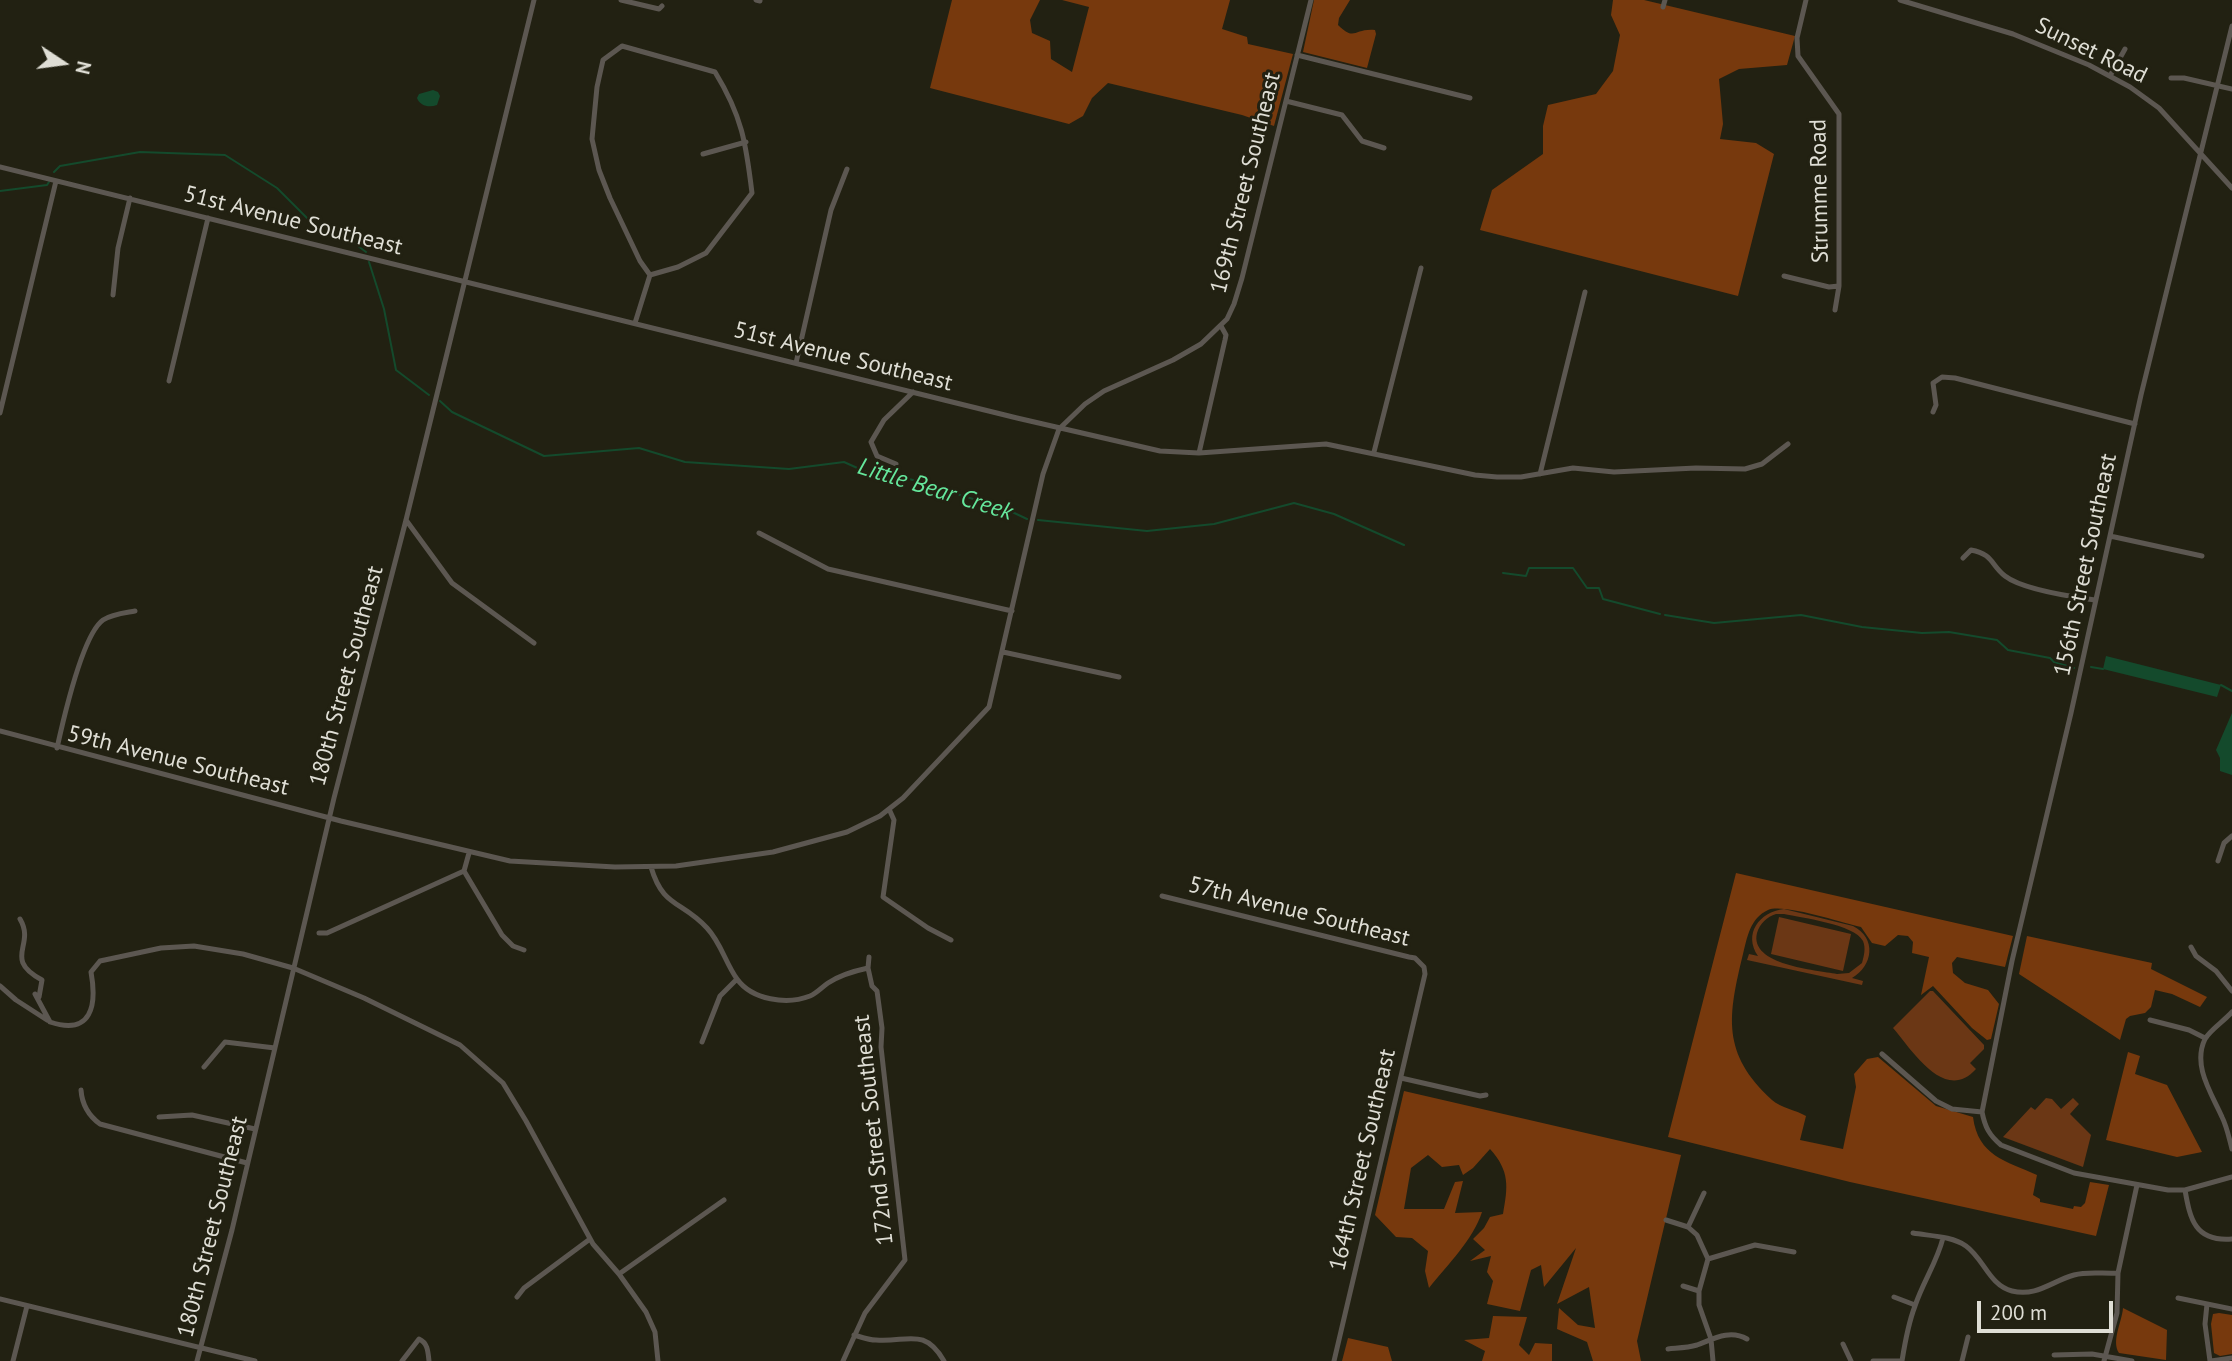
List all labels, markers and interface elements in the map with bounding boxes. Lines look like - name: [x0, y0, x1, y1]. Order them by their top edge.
- street label: Sunset Road: [2030, 12, 2152, 90]
- north arrow: [28, 28, 98, 98]
- text: N: [70, 59, 97, 76]
- street label: 169th Street Southeast: [1205, 70, 1287, 296]
- street label: Strumme Road: [1805, 119, 1835, 263]
- street label: 51st Avenue Southeast: [181, 180, 405, 262]
- street label: 51st Avenue Southeast: [731, 316, 955, 398]
- street label: 156th Street Southeast: [2049, 451, 2123, 679]
- water label: Little Bear Creek: [854, 453, 1016, 527]
- street label: 180th Street Southeast: [304, 563, 390, 789]
- street label: 59th Avenue Southeast: [64, 720, 292, 802]
- street label: 57th Avenue Southeast: [1186, 871, 1412, 953]
- street label: 172nd Street Southeast: [848, 1013, 900, 1247]
- street label: 164th Street Southeast: [1324, 1046, 1402, 1274]
- street label: 180th Street Southeast: [172, 1114, 254, 1340]
- scale bar: [1980, 1288, 2116, 1332]
- text: 200 m: [1990, 1299, 2047, 1326]

